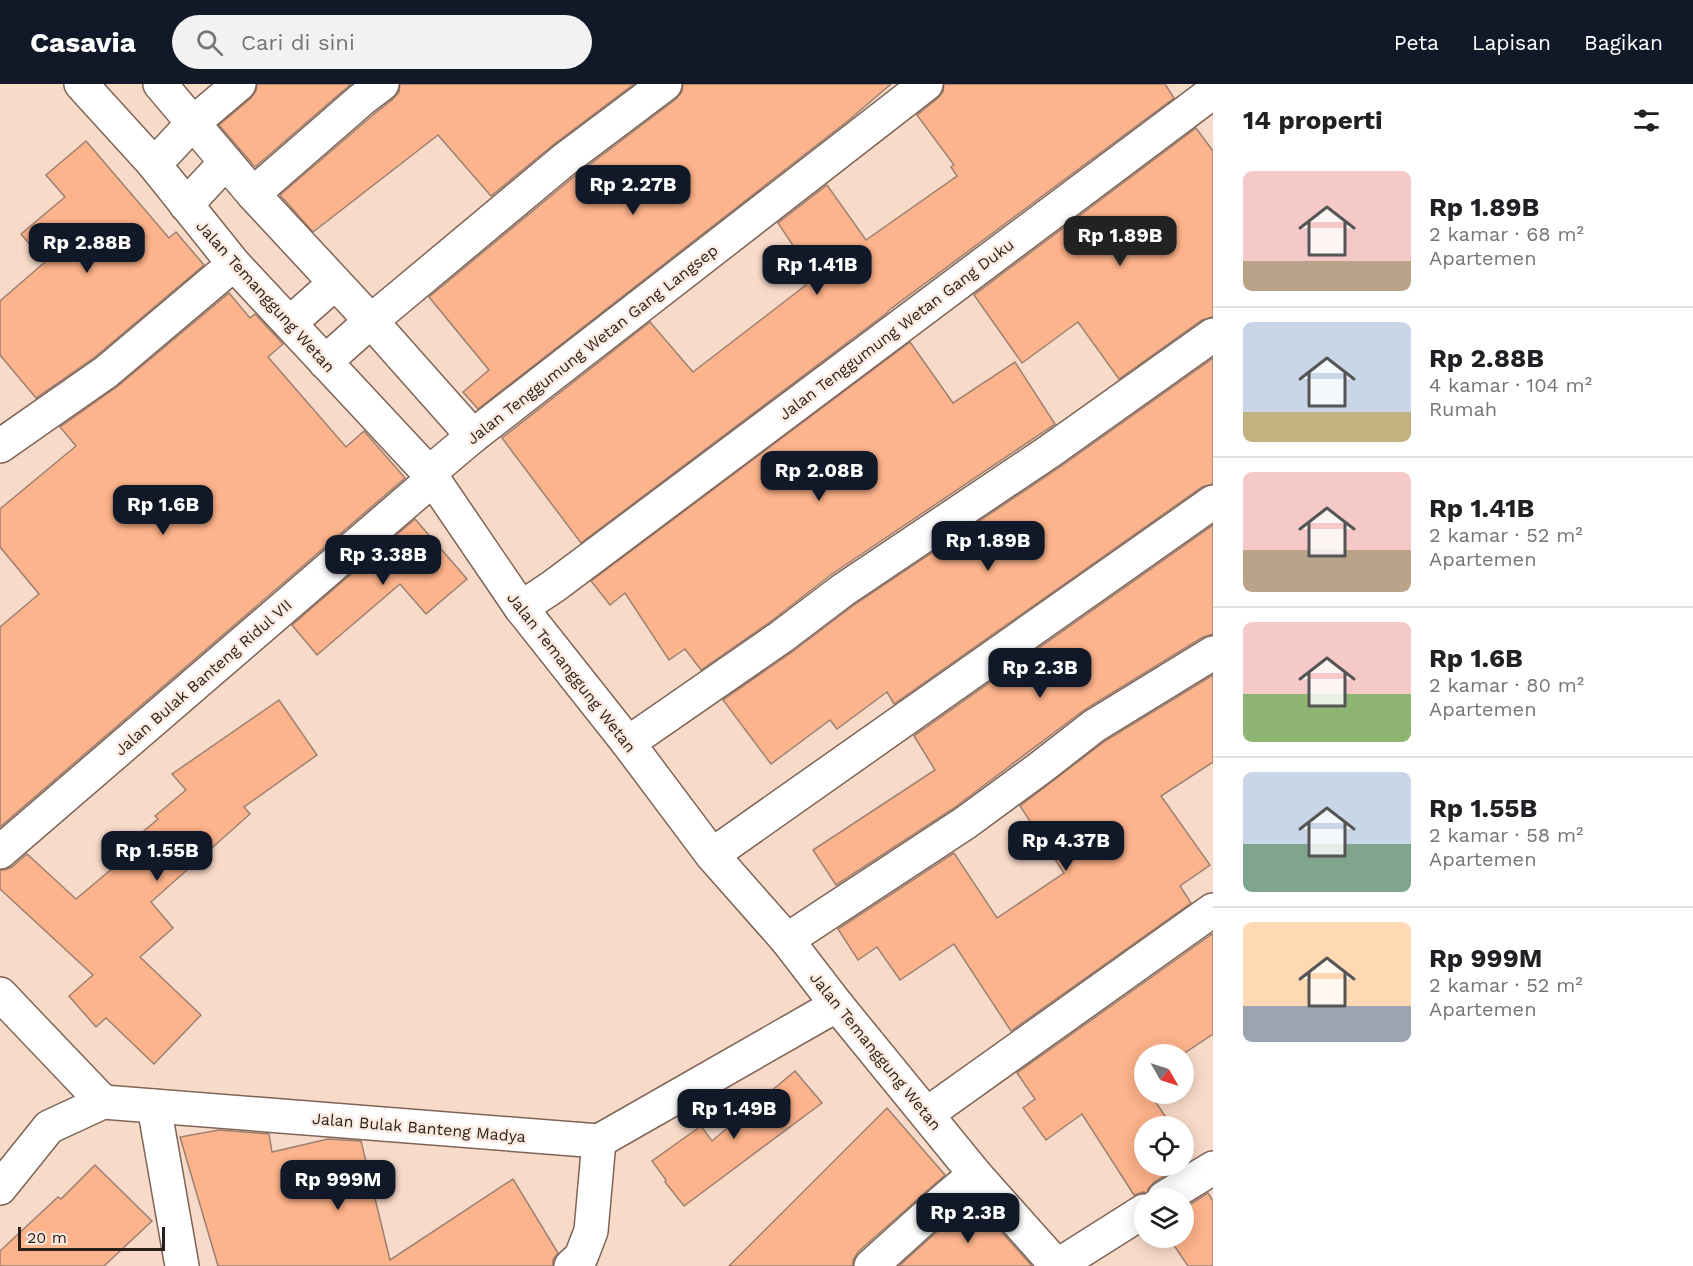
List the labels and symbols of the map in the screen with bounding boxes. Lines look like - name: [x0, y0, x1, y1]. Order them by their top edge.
- pin: Rp 2.27B: [571, 165, 695, 216]
- street label: Jalan Temanggung Wetan: [192, 216, 339, 376]
- pin: Rp 1.89B: [1058, 216, 1182, 267]
- pin: Rp 2.88B: [25, 223, 149, 274]
- street label: Jalan Tenggumung Wetan Gang Duku: [775, 235, 1017, 424]
- street label: Jalan Tenggumung Wetan Gang Langsep: [463, 240, 722, 448]
- pin: Rp 1.41B: [755, 245, 879, 296]
- pin: Rp 2.08B: [757, 451, 881, 502]
- pin: Rp 1.6B: [108, 485, 218, 536]
- pin: Rp 1.89B: [926, 521, 1050, 572]
- pin: Rp 3.38B: [321, 535, 445, 586]
- street label: Jalan Temanggung Wetan: [503, 588, 640, 756]
- street label: Jalan Bulak Banteng Ridul VII: [111, 595, 296, 760]
- pin: Rp 2.3B: [985, 648, 1095, 699]
- pin: Rp 4.37B: [1004, 821, 1128, 872]
- pin: Rp 1.55B: [95, 831, 219, 882]
- street label: Jalan Temanggung Wetan: [806, 968, 945, 1134]
- north arrow: [1134, 1044, 1194, 1104]
- pin: Rp 1.49B: [672, 1089, 796, 1140]
- street label: Jalan Bulak Banteng Madya: [311, 1109, 527, 1146]
- pin: Rp 999M: [283, 1160, 393, 1211]
- pin: Rp 2.3B: [913, 1193, 1023, 1244]
- scale bar: [18, 1224, 165, 1252]

